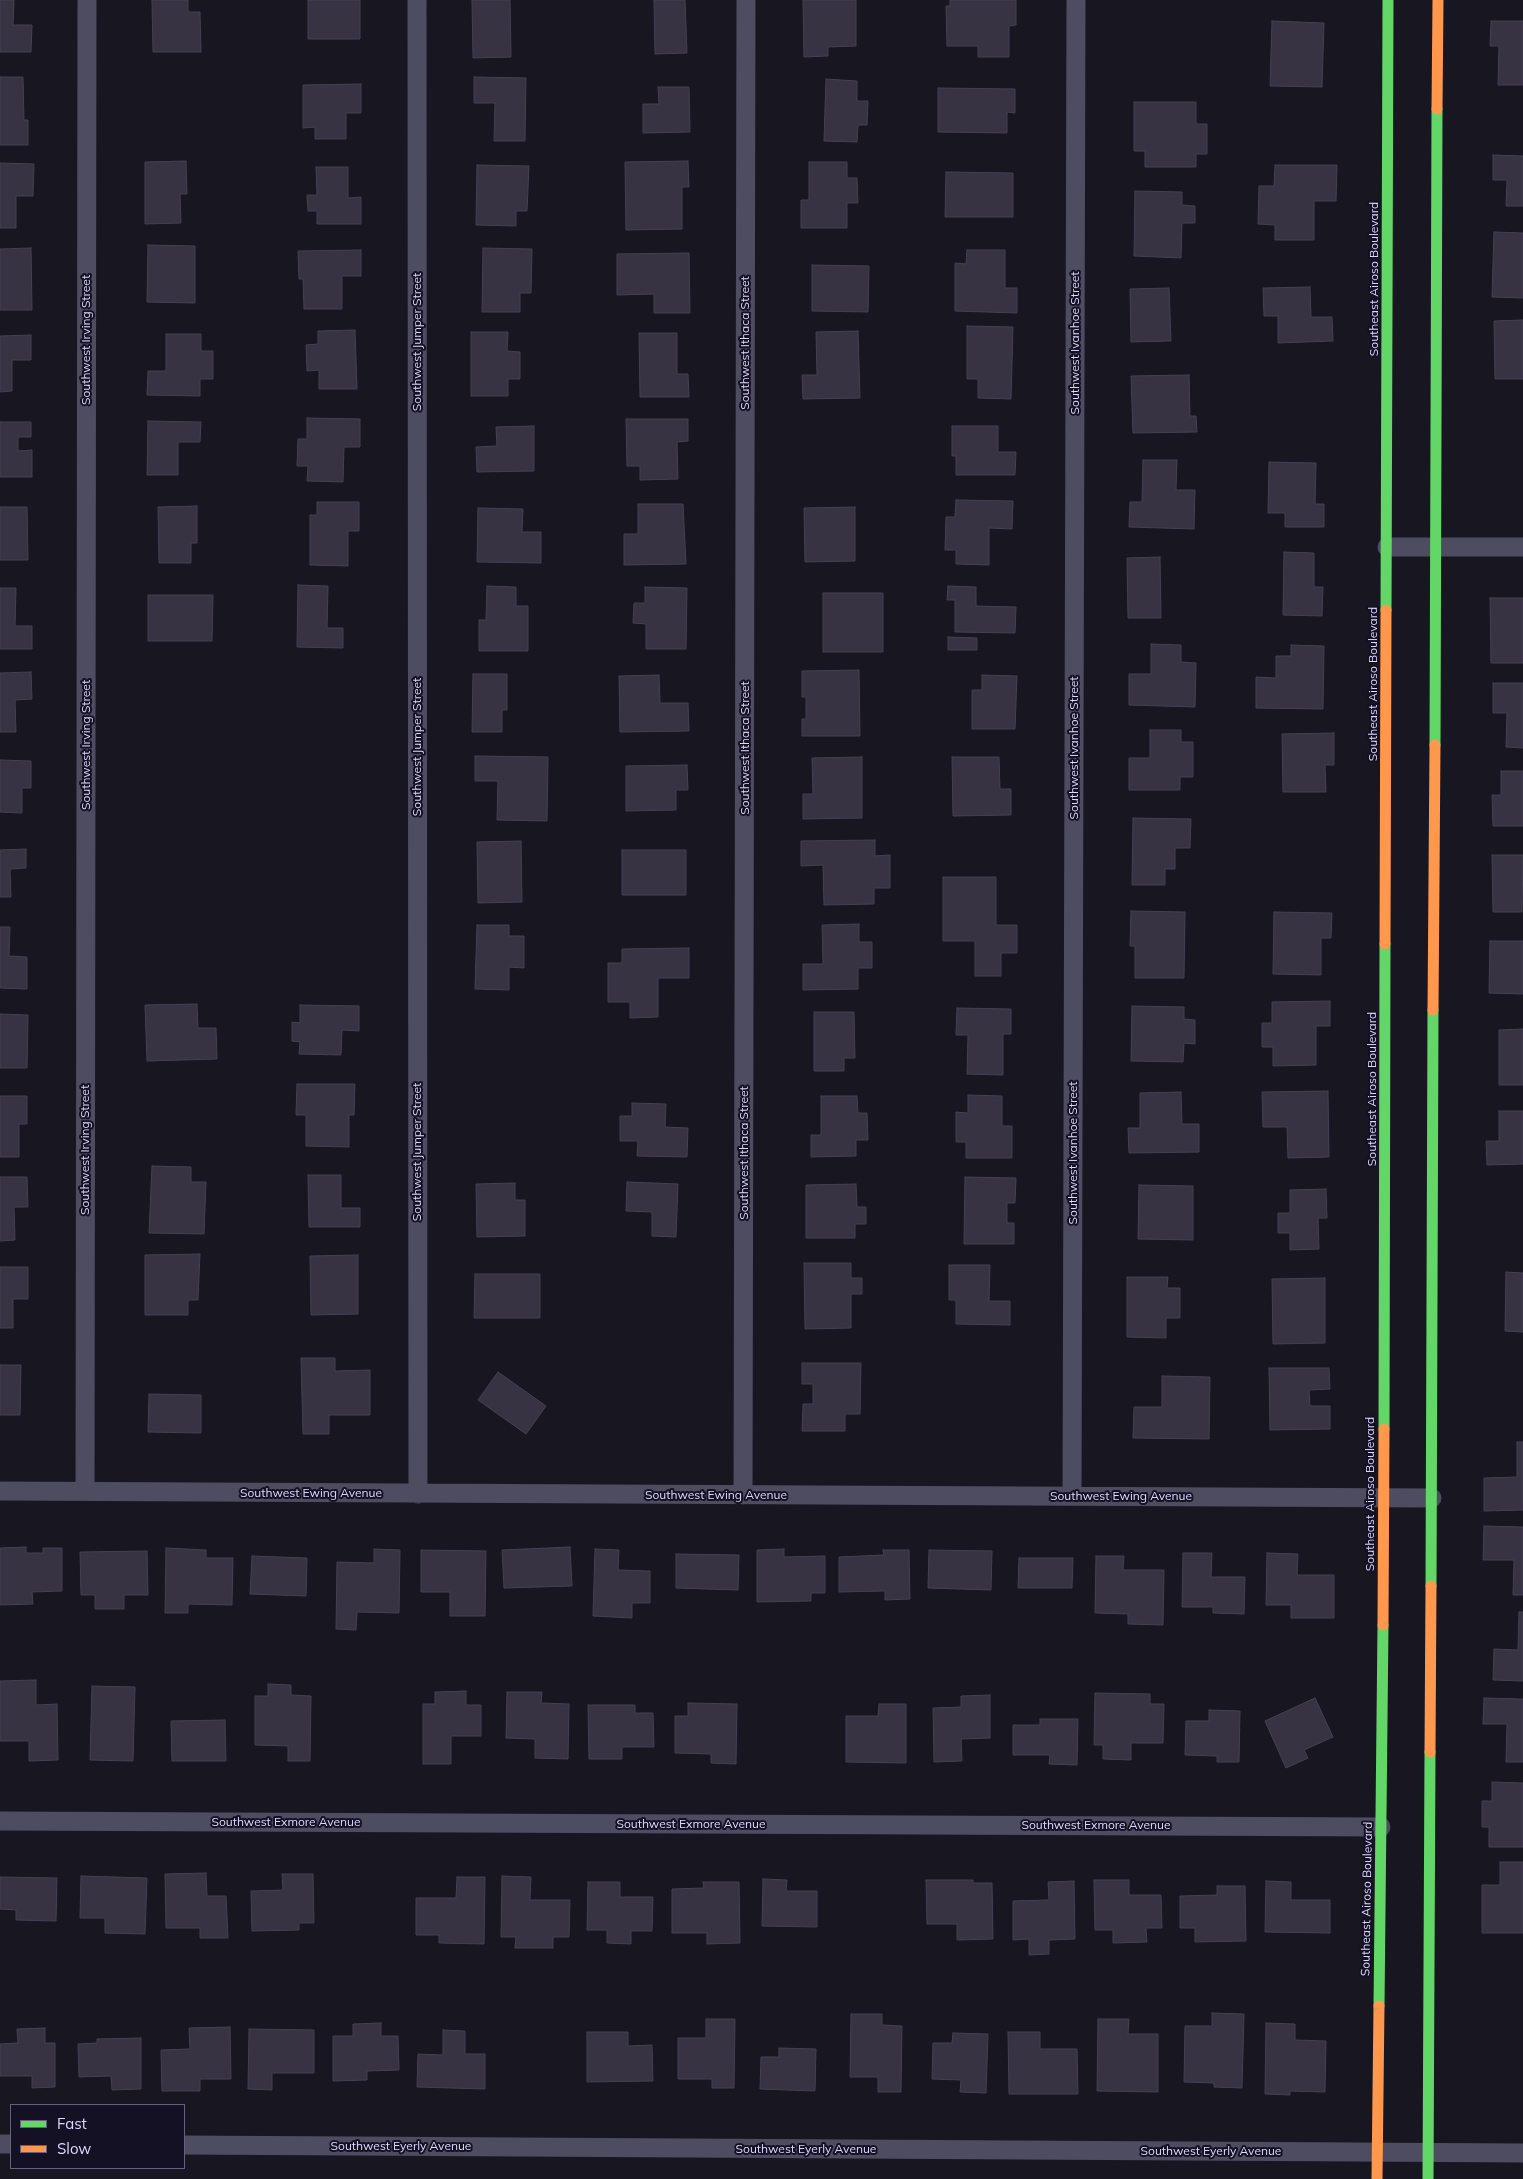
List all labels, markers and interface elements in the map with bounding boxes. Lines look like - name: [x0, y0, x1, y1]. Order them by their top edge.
- street label: Southeast Airoso Boulevard: [1367, 202, 1381, 356]
- street label: Southwest Ivanhoe Street: [1068, 272, 1082, 414]
- street label: Southwest Jumper Street: [410, 273, 424, 411]
- street label: Southwest Irving Street: [79, 275, 93, 405]
- street label: Southwest Ithaca Street: [738, 276, 752, 410]
- street label: Southeast Airoso Boulevard: [1366, 607, 1380, 761]
- street label: Southwest Ivanhoe Street: [1067, 677, 1081, 819]
- street label: Southwest Jumper Street: [410, 678, 424, 816]
- street label: Southwest Irving Street: [79, 680, 93, 810]
- street label: Southwest Ithaca Street: [738, 681, 752, 815]
- street label: Southeast Airoso Boulevard: [1365, 1012, 1379, 1166]
- street label: Southwest Ivanhoe Street: [1066, 1082, 1080, 1224]
- street label: Southwest Jumper Street: [410, 1083, 424, 1221]
- street label: Southwest Irving Street: [78, 1085, 92, 1215]
- street label: Southwest Ithaca Street: [737, 1086, 751, 1220]
- street label: Southeast Airoso Boulevard: [1363, 1417, 1377, 1571]
- street label: Southwest Ewing Avenue: [240, 1486, 382, 1500]
- street label: Southwest Ewing Avenue: [645, 1488, 787, 1502]
- street label: Southwest Ewing Avenue: [1050, 1489, 1192, 1503]
- street label: Southwest Exmore Avenue: [211, 1815, 361, 1829]
- street label: Southwest Exmore Avenue: [616, 1817, 766, 1831]
- street label: Southwest Exmore Avenue: [1021, 1818, 1171, 1832]
- street label: Southeast Airoso Boulevard: [1358, 1822, 1376, 1976]
- legend: [10, 2104, 185, 2169]
- text: Fast: [57, 2114, 87, 2133]
- text: Slow: [57, 2139, 91, 2158]
- street label: Southwest Eyerly Avenue: [331, 2139, 471, 2153]
- street label: Southwest Eyerly Avenue: [736, 2142, 876, 2156]
- street label: Southwest Eyerly Avenue: [1141, 2144, 1281, 2158]

